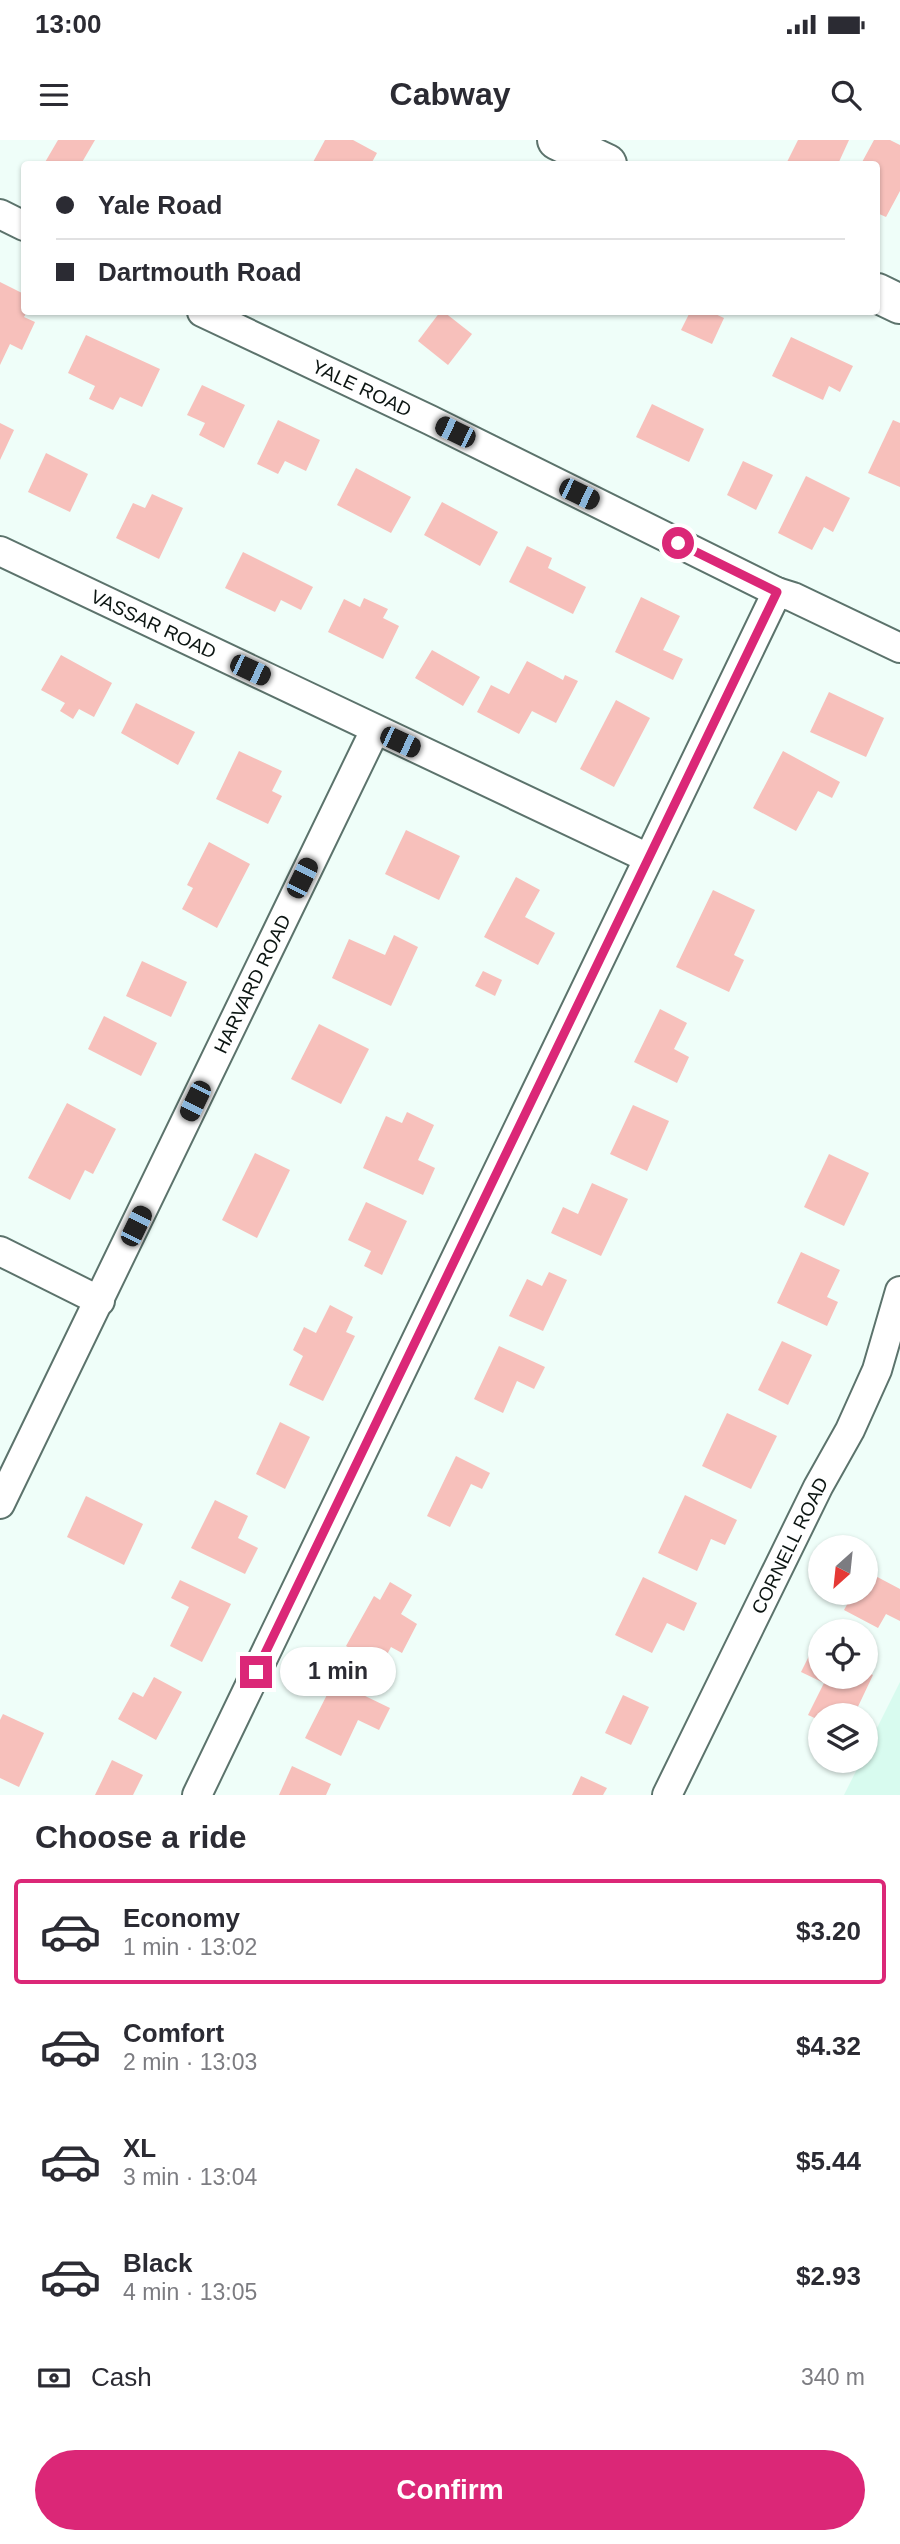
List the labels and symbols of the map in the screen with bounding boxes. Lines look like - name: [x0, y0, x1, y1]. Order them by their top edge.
- street label: YALE ROAD: [309, 356, 415, 421]
- car: [432, 413, 479, 451]
- car: [556, 475, 603, 513]
- route start: [662, 527, 694, 559]
- street label: VASSAR ROAD: [87, 586, 219, 663]
- car: [227, 652, 274, 688]
- car: [377, 724, 424, 760]
- car: [284, 855, 321, 901]
- street label: HARVARD ROAD: [210, 911, 295, 1057]
- car: [177, 1078, 214, 1124]
- car: [118, 1203, 155, 1249]
- street label: CORNELL ROAD: [748, 1474, 832, 1617]
- north arrow: [808, 1535, 878, 1605]
- callout: 1 min: [280, 1648, 396, 1696]
- route end: [240, 1656, 272, 1688]

